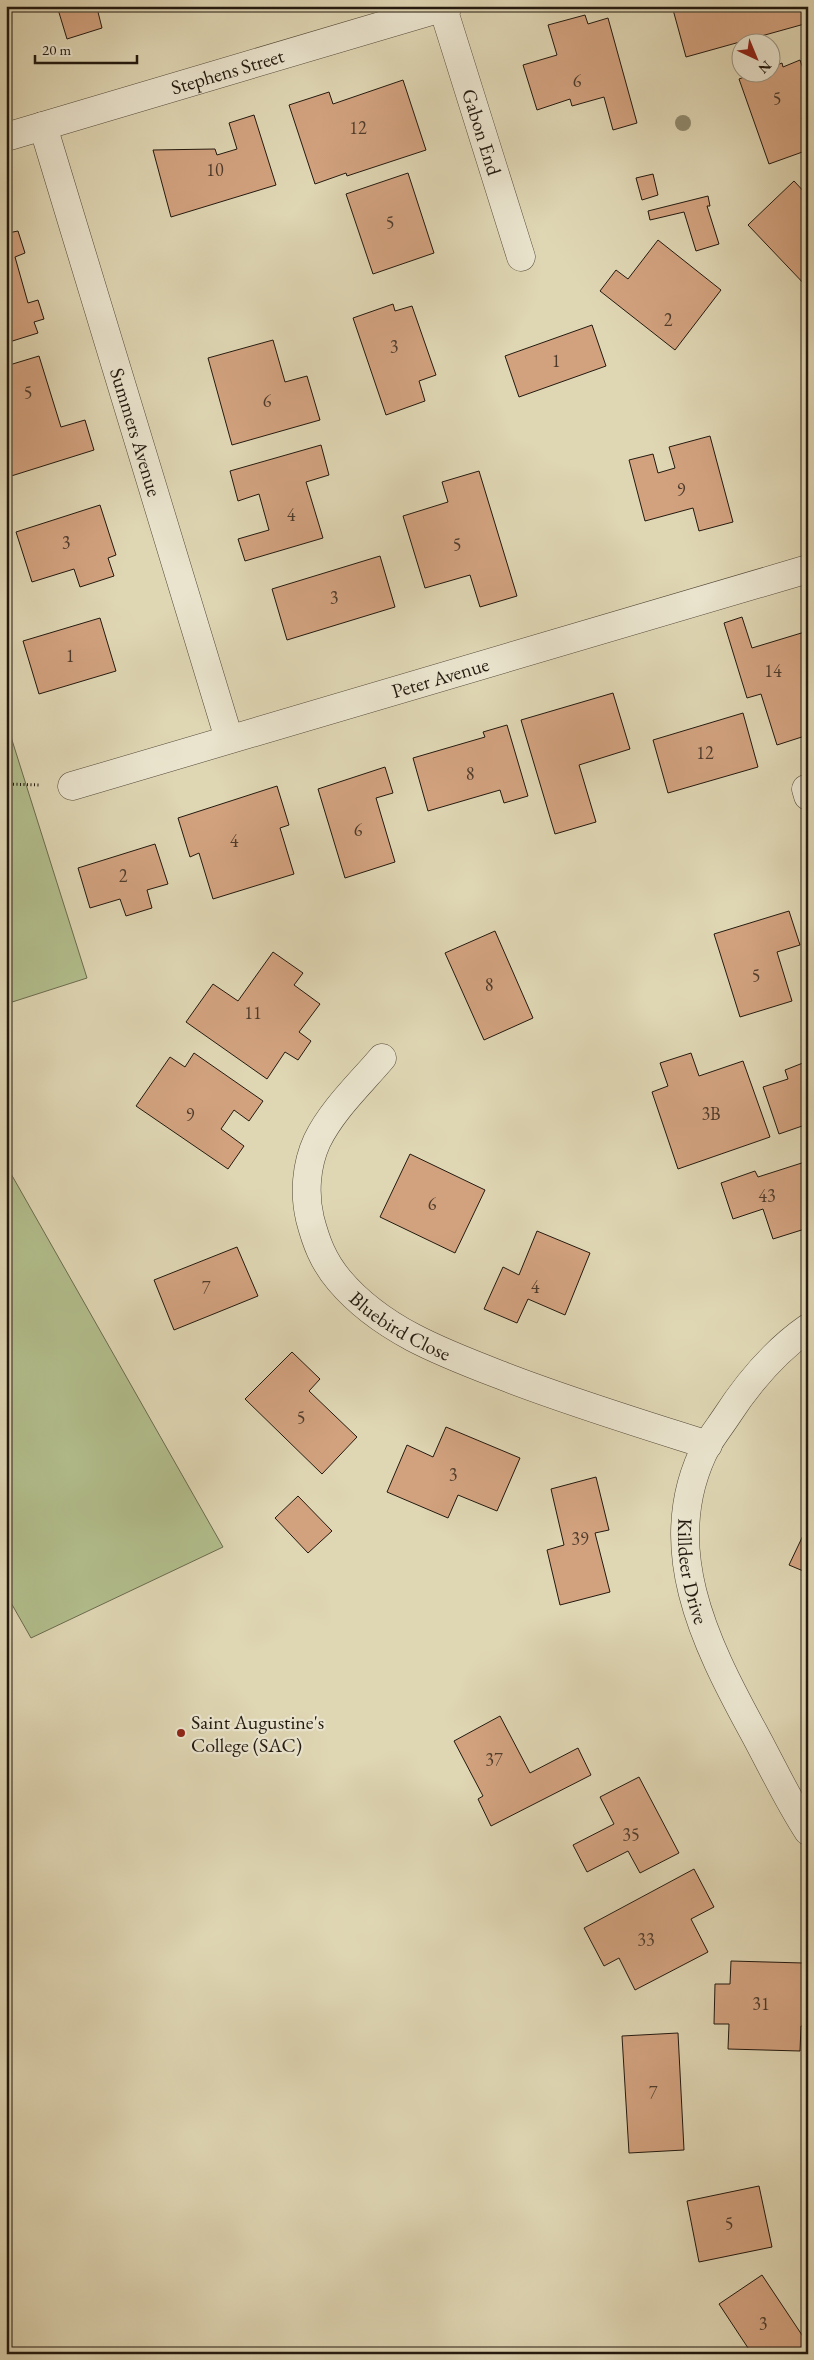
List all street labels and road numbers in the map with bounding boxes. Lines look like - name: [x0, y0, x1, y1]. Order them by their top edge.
- street label: Stephens Street: [168, 42, 288, 100]
- street label: Gabon End: [456, 86, 508, 179]
- street label: Summers Avenue: [104, 365, 168, 500]
- street label: Peter Avenue: [389, 651, 492, 704]
- street label: Bluebird Close: [344, 1285, 455, 1367]
- street label: Killdeer Drive: [672, 1518, 714, 1628]

